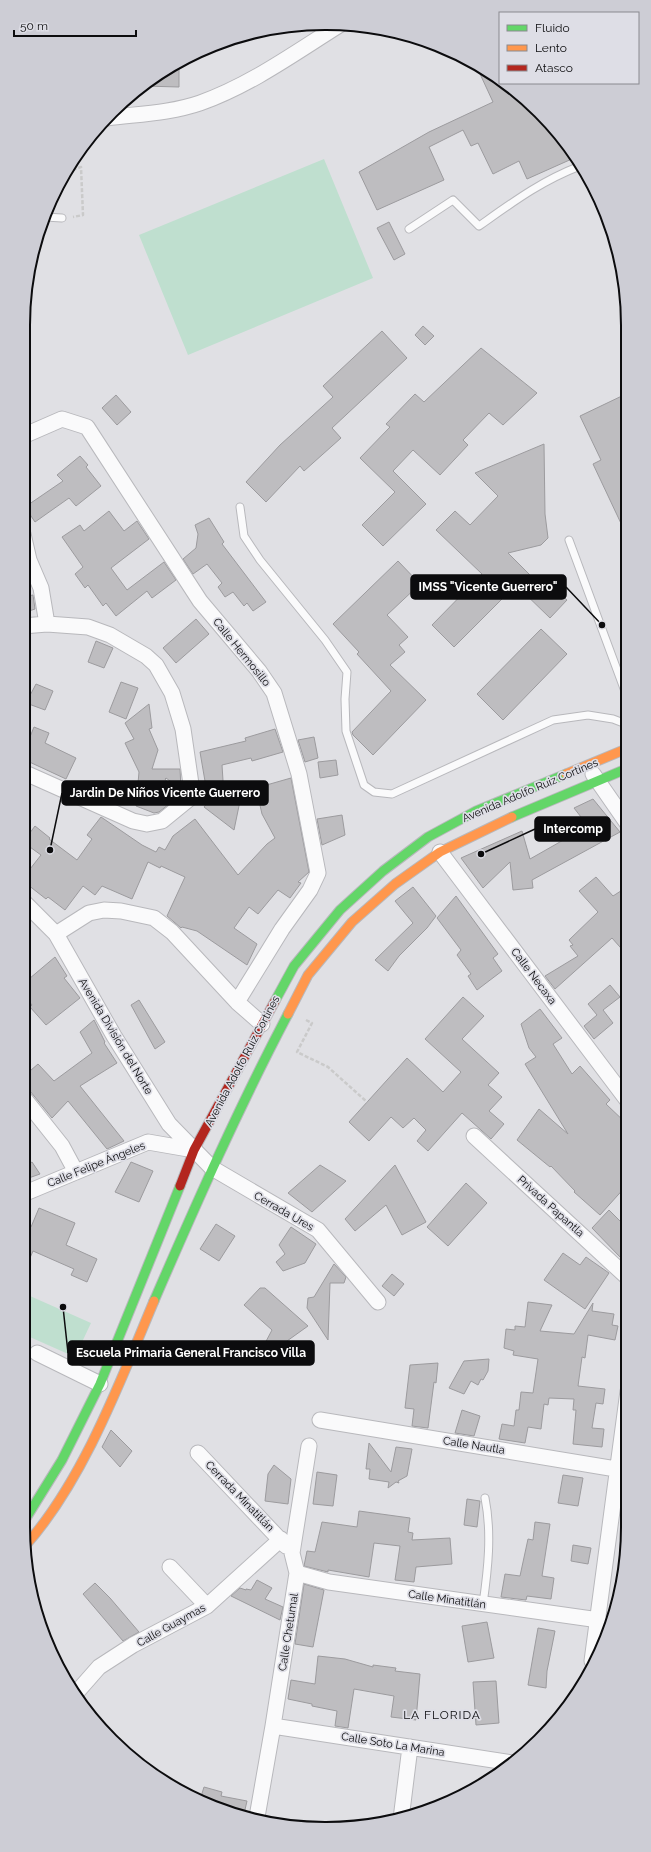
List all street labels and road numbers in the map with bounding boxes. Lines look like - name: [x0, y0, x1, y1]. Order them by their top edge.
- street label: Calle Hermosillo: [210, 616, 273, 689]
- street label: Avenida Adolfo Ruiz Cortines: [460, 756, 600, 825]
- street label: Calle Necaxa: [508, 946, 559, 1007]
- street label: Avenida División del Norte: [76, 976, 156, 1097]
- street label: Avenida Adolfo Ruiz Cortines: [202, 994, 283, 1129]
- street label: Calle Felipe Ángeles: [45, 1138, 147, 1190]
- street label: Privada Papantla: [515, 1173, 587, 1240]
- street label: Cerrada Ures: [251, 1189, 316, 1234]
- street label: Calle Nautla: [442, 1434, 506, 1457]
- street label: Cerrada Minatitlán: [203, 1458, 277, 1534]
- street label: Calle Minatitlán: [407, 1588, 487, 1611]
- street label: Calle Chetumal: [276, 1592, 301, 1672]
- street label: Calle Guaymas: [135, 1601, 208, 1650]
- street label: Calle Soto La Marina: [340, 1730, 445, 1759]

